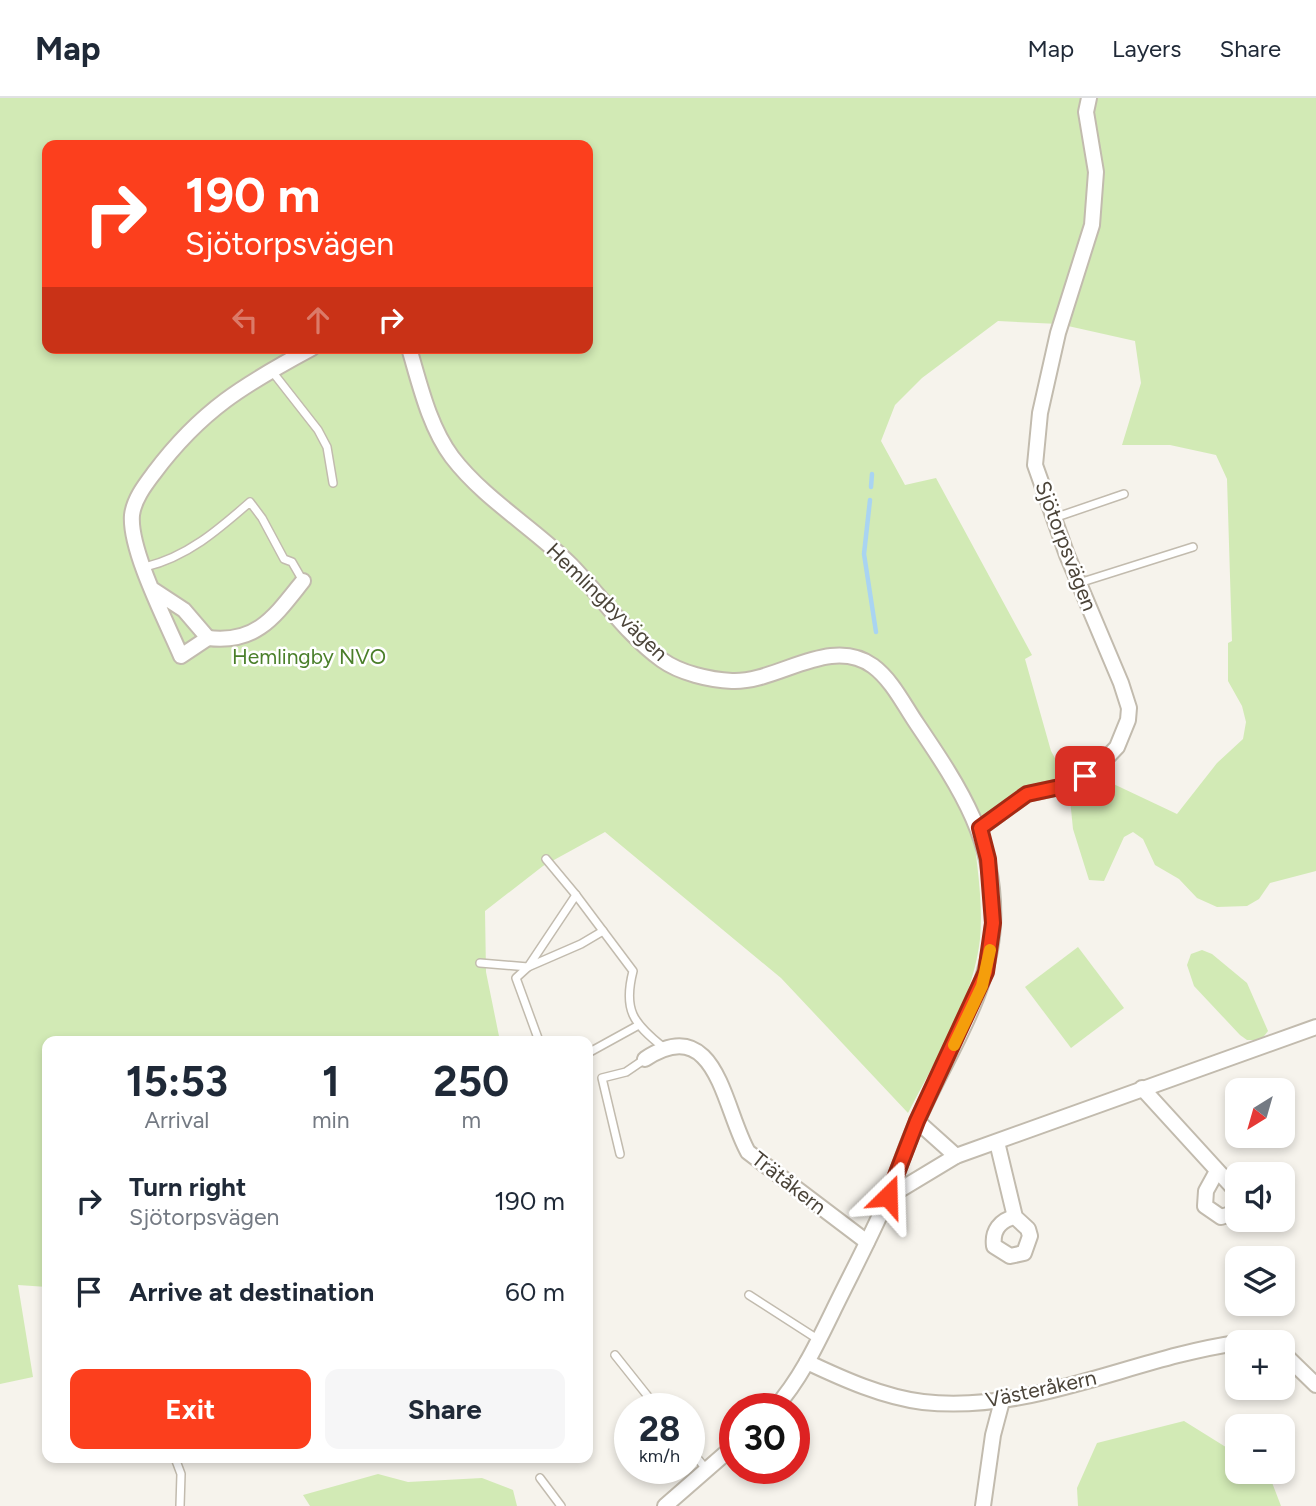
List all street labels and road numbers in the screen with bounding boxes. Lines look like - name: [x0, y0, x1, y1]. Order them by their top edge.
- street label: Sjötorpsvägen: [1030, 477, 1103, 614]
- street label: Hemlingbyvägen: [542, 537, 673, 666]
- street label: Trätåkern: [747, 1146, 831, 1219]
- street label: Västeråkern: [983, 1365, 1098, 1412]

